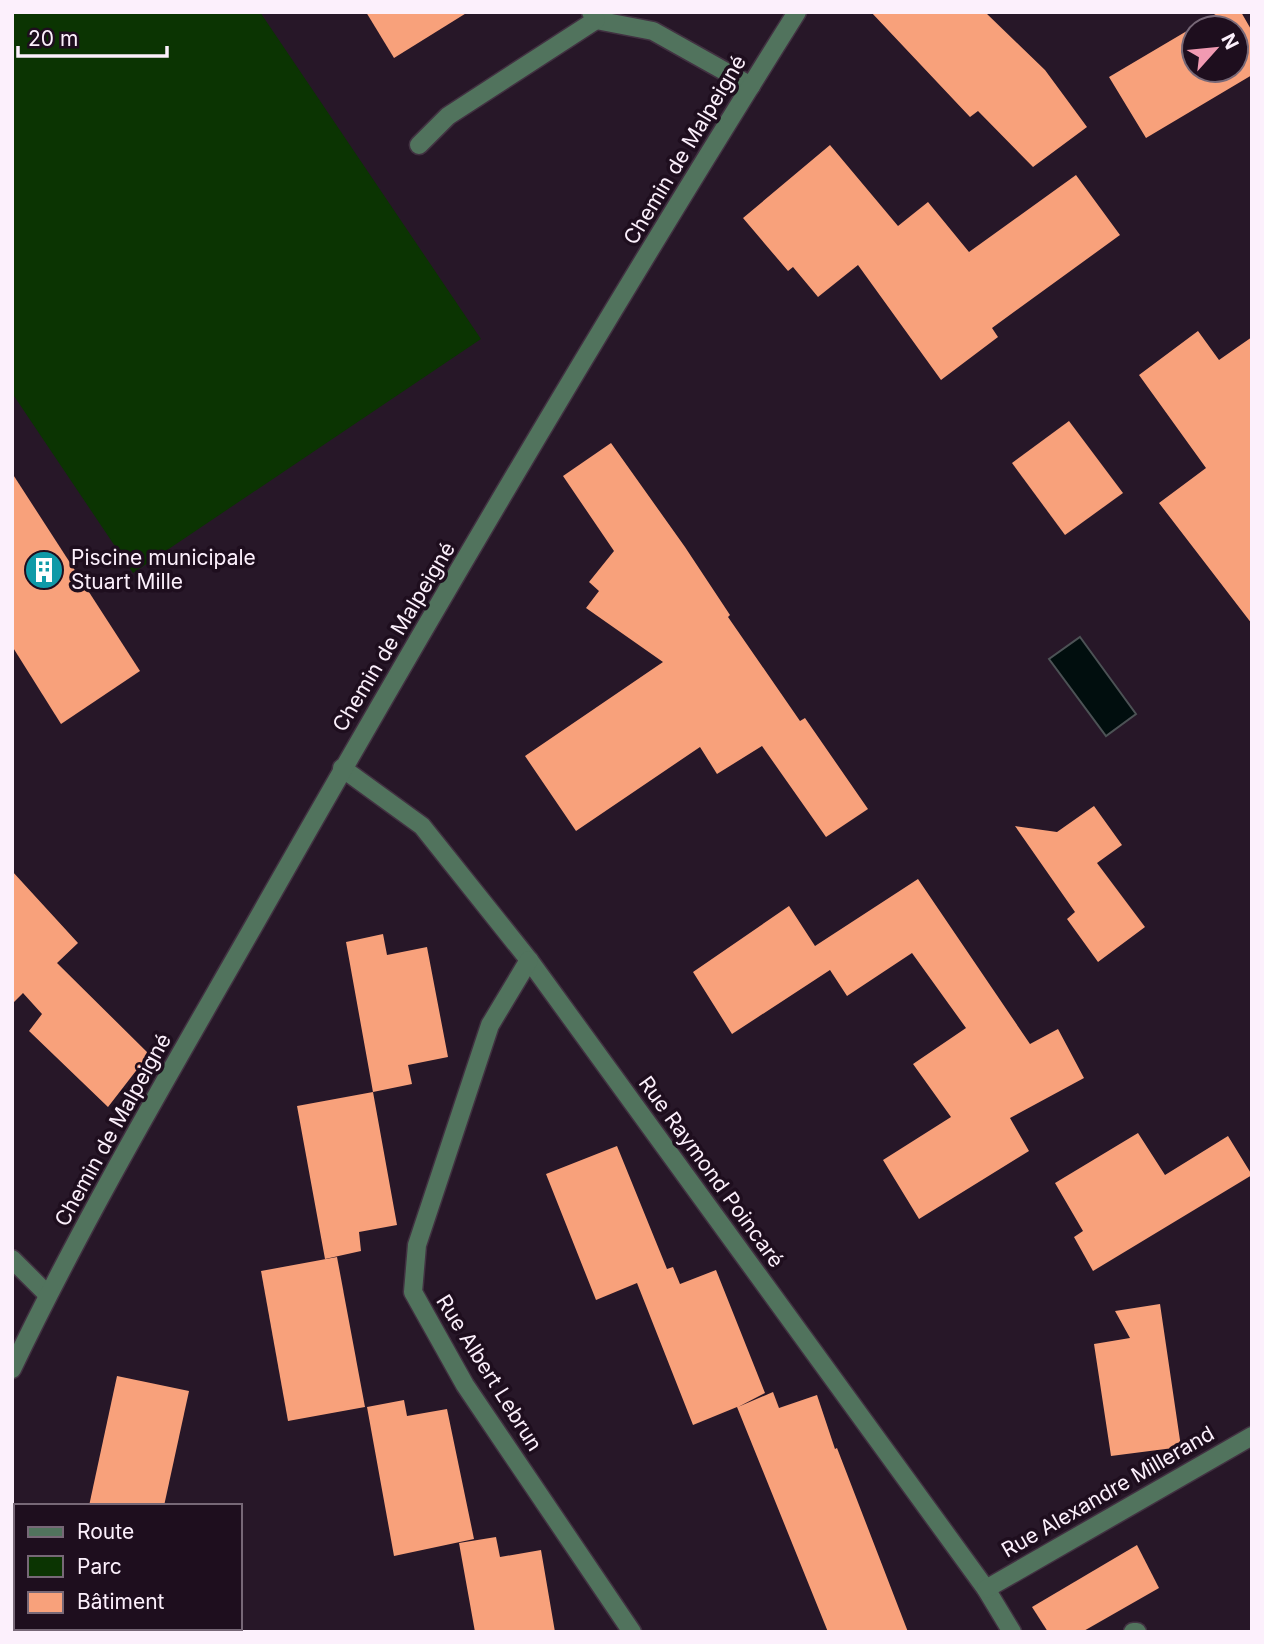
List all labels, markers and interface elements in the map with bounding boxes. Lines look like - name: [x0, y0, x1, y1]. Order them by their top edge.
- scale bar: [18, 14, 166, 58]
- north arrow: [1180, 14, 1250, 84]
- text: 20 m: [28, 26, 78, 51]
- text: N: [1216, 30, 1243, 53]
- street label: Chemin de Malpeigné: [618, 51, 751, 249]
- street label: Chemin de Malpeigné: [327, 538, 460, 736]
- place label: Piscine municipale Stuart Mille: [71, 545, 256, 594]
- building icon: Piscine municipale Stuart Mille: [23, 549, 65, 591]
- street label: Chemin de Malpeigné: [49, 1029, 176, 1230]
- street label: Rue Raymond Poincaré: [634, 1071, 789, 1272]
- street label: Rue Albert Lebrun: [431, 1290, 548, 1455]
- street label: Rue Alexandre Millerand: [997, 1420, 1218, 1563]
- legend: [14, 1504, 242, 1630]
- text: Route: [77, 1519, 134, 1544]
- text: Parc: [77, 1554, 122, 1579]
- text: Bâtiment: [77, 1589, 165, 1614]

